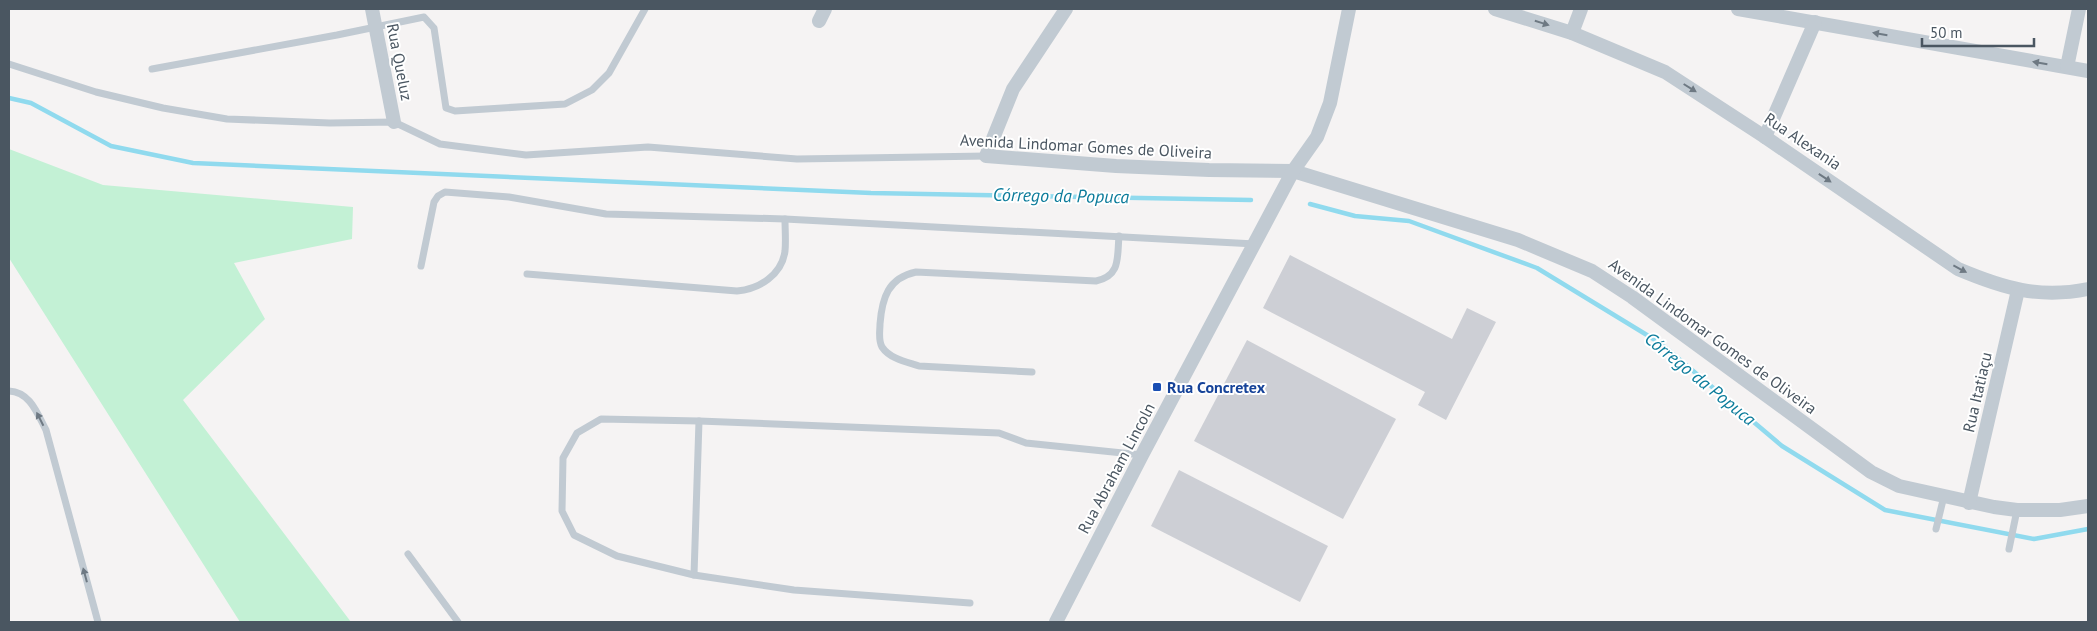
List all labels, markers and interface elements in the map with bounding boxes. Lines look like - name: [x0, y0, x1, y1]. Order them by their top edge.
- scale bar: [1922, 15, 2034, 47]
- one-way arrow: [1534, 20, 1549, 28]
- street label: Rua Queluz: [383, 22, 417, 102]
- text: 50 m: [1930, 23, 1963, 42]
- one-way arrow: [1872, 29, 1888, 37]
- one-way arrow: [2032, 58, 2048, 66]
- one-way arrow: [1684, 83, 1697, 92]
- street label: Rua Alexania: [1761, 108, 1845, 174]
- street label: Avenida Lindomar Gomes de Oliveira: [960, 129, 1212, 163]
- one-way arrow: [1819, 173, 1832, 183]
- water label: Córrego da Popuca: [993, 183, 1130, 208]
- street label: Avenida Lindomar Gomes de Oliveira: [1605, 254, 1821, 418]
- one-way arrow: [1953, 265, 1967, 273]
- water label: Córrego da Popuca: [1640, 327, 1761, 431]
- street label: Rua Itatiaçu: [1958, 350, 1996, 434]
- place label: Rua Concretex: [1167, 377, 1266, 397]
- marker: Rua Concretex: [1151, 381, 1163, 393]
- street label: Rua Abraham Lincoln: [1073, 399, 1159, 537]
- one-way arrow: [36, 412, 44, 427]
- one-way arrow: [81, 568, 89, 583]

